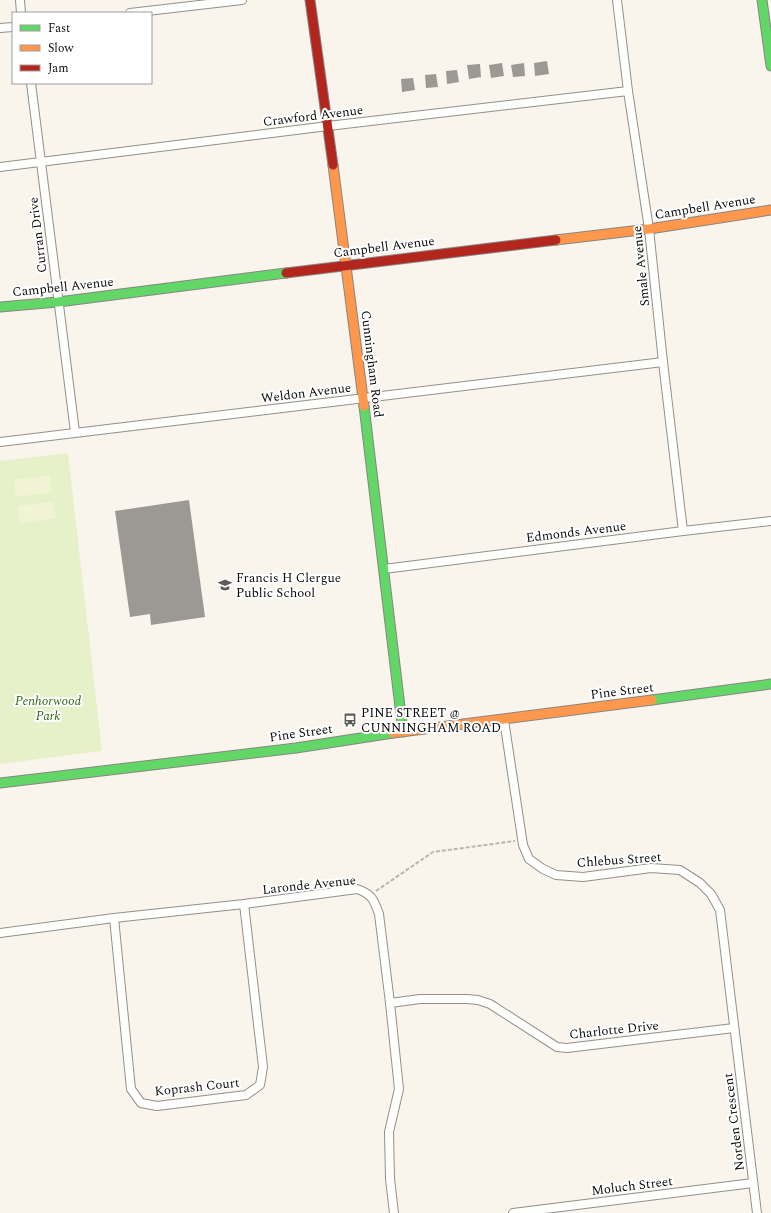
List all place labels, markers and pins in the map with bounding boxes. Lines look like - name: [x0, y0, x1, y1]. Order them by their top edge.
- place label: Francis H Clergue Public School: [236, 568, 341, 603]
- school or university icon: Francis H Clergue Public School: [217, 577, 233, 593]
- place label: PINE STREET @ CUNNINGHAM ROAD: [361, 703, 501, 738]
- bus stop icon: PINE STREET @ CUNNINGHAM ROAD: [342, 712, 358, 728]

